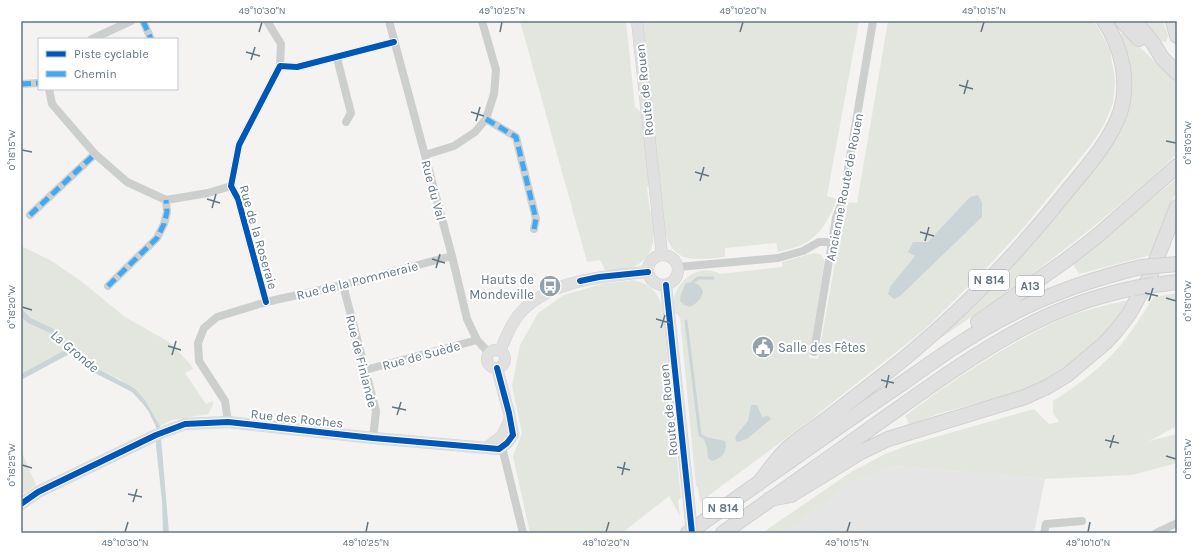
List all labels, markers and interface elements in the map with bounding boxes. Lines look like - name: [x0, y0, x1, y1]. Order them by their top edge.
- text: 49°10'30"N: [238, 5, 286, 17]
- text: 49°10'25"N: [479, 5, 525, 17]
- text: 49°10'20"N: [719, 5, 767, 17]
- text: 49°10'15"N: [962, 5, 1006, 17]
- legend: [38, 38, 178, 90]
- street label: Route de Rouen: [632, 43, 657, 137]
- text: Piste cyclable: [74, 47, 149, 61]
- text: Chemin: [74, 67, 117, 81]
- street label: Ancienne Route de Rouen: [823, 112, 866, 262]
- text: 0°18'05"W: [1182, 121, 1194, 165]
- text: 0°18'15"W: [6, 129, 18, 171]
- street label: Rue du Val: [418, 158, 449, 222]
- street label: Rue de la Roseraie: [236, 183, 281, 291]
- street label: Rue de la Pommeraie: [295, 258, 420, 303]
- road number: N 814: [969, 270, 1009, 290]
- place label: Hauts de Mondeville: [469, 272, 534, 302]
- bus stop icon: Hauts de Mondeville: [537, 273, 563, 299]
- road number: A13: [1016, 276, 1044, 296]
- text: 0°18'10"W: [1182, 280, 1194, 322]
- text: 0°18'20"W: [6, 285, 18, 329]
- street label: Rue de Finlande: [343, 313, 380, 409]
- water label: La Gronde: [47, 326, 102, 377]
- public building icon: Salle des Fêtes: [750, 334, 776, 360]
- street label: Rue de Suède: [381, 338, 462, 373]
- place label: Salle des Fêtes: [778, 340, 866, 355]
- street label: Route de Rouen: [656, 363, 681, 457]
- street label: Rue des Roches: [250, 406, 344, 431]
- text: 0°18'15"W: [1182, 438, 1194, 480]
- text: 0°18'25"W: [6, 443, 18, 487]
- road number: N 814: [703, 498, 743, 518]
- text: 49°10'30"N: [101, 537, 149, 549]
- text: 49°10'25"N: [343, 537, 389, 549]
- text: 49°10'20"N: [582, 537, 630, 549]
- text: 49°10'15"N: [825, 537, 869, 549]
- text: 49°10'10"N: [1066, 537, 1110, 549]

